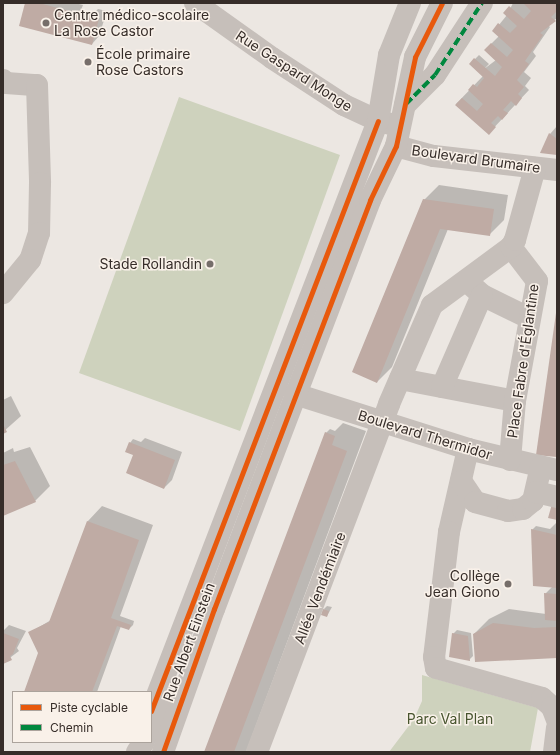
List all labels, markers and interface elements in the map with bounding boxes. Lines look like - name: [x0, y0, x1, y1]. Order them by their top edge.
- place label: Centre médico-scolaire La Rose Castor: [54, 7, 209, 40]
- marker: Centre médico-scolaire La Rose Castor: [41, 18, 51, 28]
- street label: Rue Gaspard Monge: [233, 27, 355, 115]
- place label: École primaire Rose Castors: [96, 46, 190, 78]
- marker: École primaire Rose Castors: [83, 57, 93, 67]
- street label: Boulevard Brumaire: [411, 142, 541, 176]
- place label: Stade Rollandin: [99, 256, 202, 272]
- marker: Stade Rollandin: [205, 259, 215, 269]
- street label: Place Fabre d'Églantine: [504, 283, 542, 439]
- street label: Boulevard Thermidor: [356, 407, 494, 463]
- street label: Allée Vendémiaire: [291, 529, 349, 647]
- place label: Collège Jean Giono: [425, 568, 500, 600]
- marker: Collège Jean Giono: [503, 579, 513, 589]
- street label: Rue Albert Einstein: [160, 580, 218, 704]
- legend: [12, 691, 152, 743]
- text: Piste cyclable: [50, 700, 128, 715]
- park label: Parc Val Plan: [407, 711, 493, 727]
- text: Chemin: [50, 720, 93, 735]

